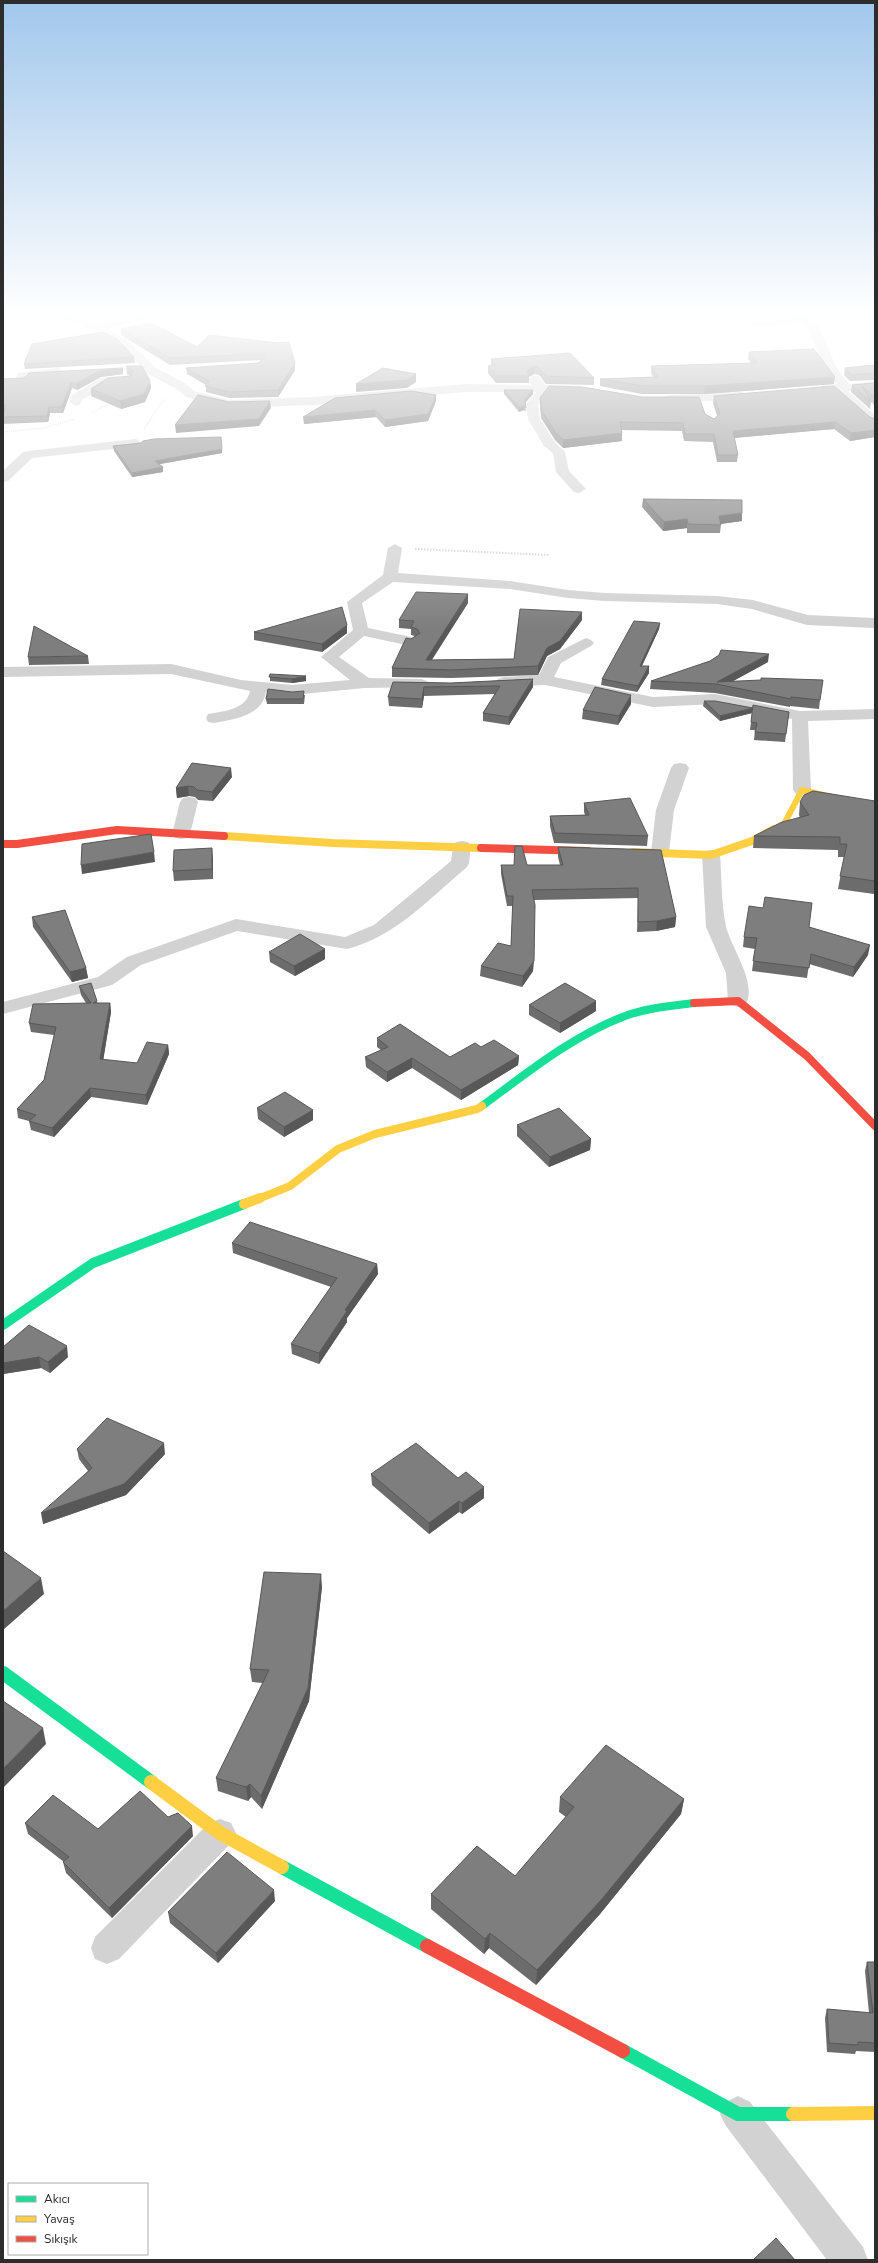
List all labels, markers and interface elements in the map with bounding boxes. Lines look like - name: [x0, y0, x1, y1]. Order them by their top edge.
- legend: [8, 2183, 148, 2255]
- text: Akıcı: [44, 2191, 70, 2207]
- text: Yavaş: [43, 2211, 75, 2227]
- text: Sıkışık: [44, 2231, 79, 2247]

